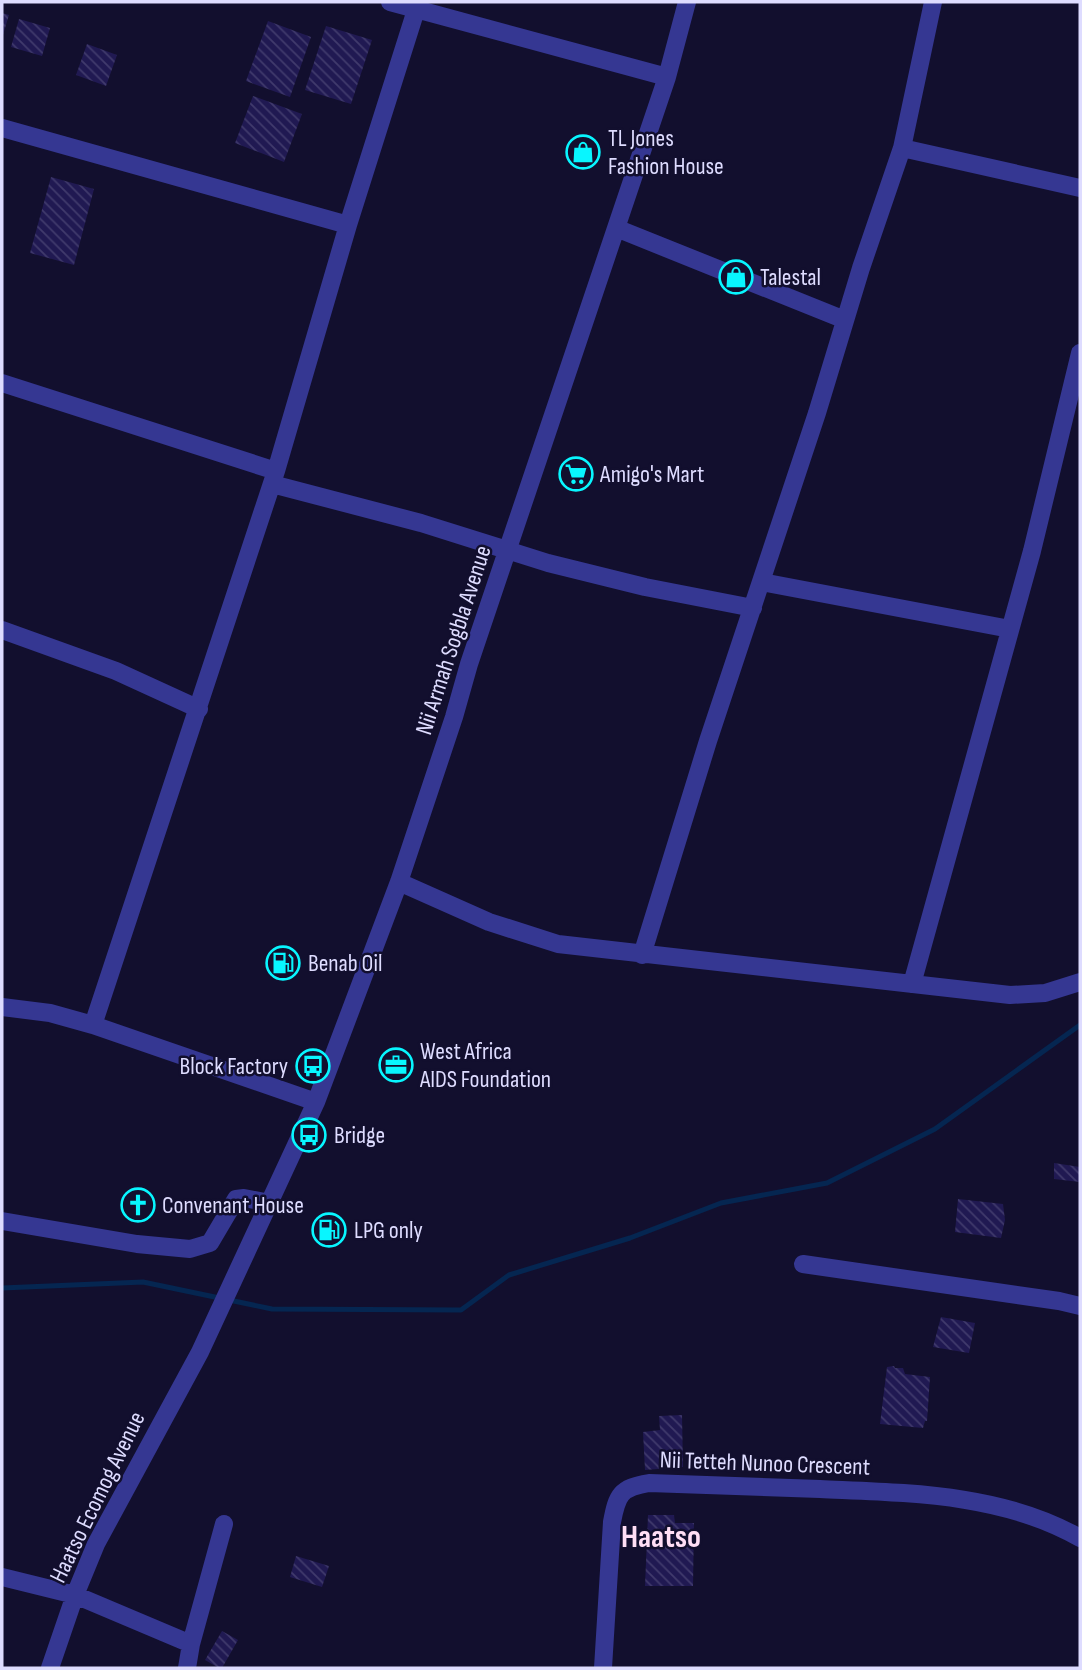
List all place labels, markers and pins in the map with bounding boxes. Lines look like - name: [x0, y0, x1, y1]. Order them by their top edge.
- place label: TL Jones Fashion House: [608, 124, 724, 181]
- shop icon: TL Jones Fashion House: [564, 133, 602, 171]
- shop icon: Talestal: [717, 258, 755, 296]
- place label: Talestal: [760, 263, 821, 292]
- supermarket icon: Amigo's Mart: [557, 455, 595, 493]
- place label: Amigo's Mart: [599, 460, 704, 489]
- fuel station icon: Benab Oil: [264, 944, 302, 982]
- place label: Benab Oil: [308, 949, 382, 978]
- place label: West Africa AIDS Foundation: [419, 1037, 551, 1094]
- office icon: West Africa AIDS Foundation: [377, 1046, 415, 1084]
- bus stop icon: Block Factory: [294, 1047, 332, 1085]
- place label: Block Factory: [180, 1052, 288, 1081]
- bus stop icon: Bridge: [290, 1116, 328, 1154]
- place label: Bridge: [334, 1121, 385, 1150]
- church icon: Convenant House: [119, 1186, 157, 1224]
- place label: Convenant House: [162, 1191, 304, 1220]
- fuel station icon: LPG only: [310, 1211, 348, 1249]
- place label: LPG only: [354, 1216, 423, 1245]

